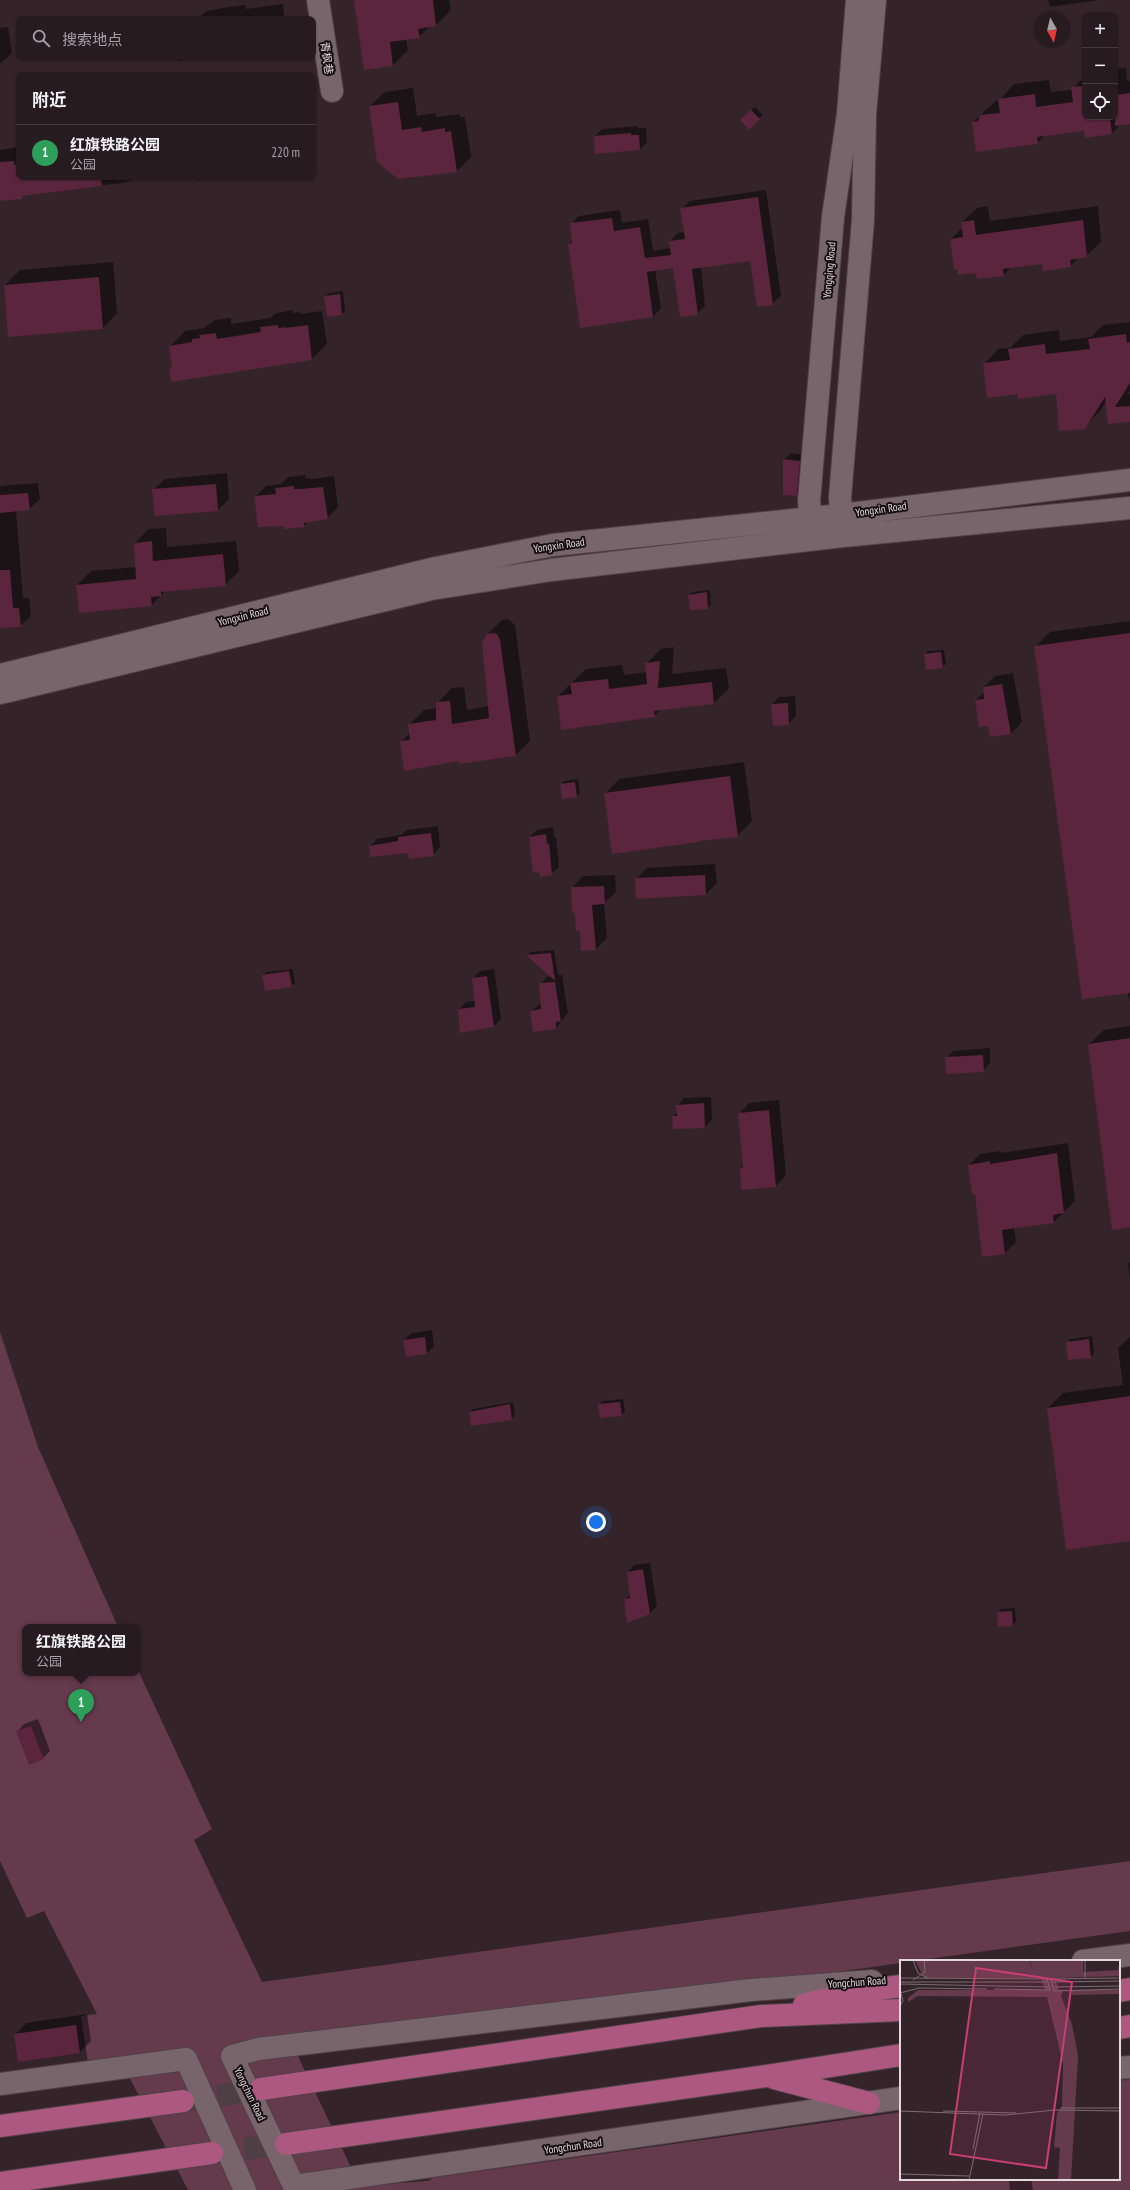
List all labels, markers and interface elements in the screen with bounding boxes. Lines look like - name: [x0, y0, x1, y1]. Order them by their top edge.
- north arrow: [1034, 12, 1070, 48]
- map controls: [1082, 12, 1118, 120]
- button: +: [1082, 12, 1118, 48]
- search box: [16, 16, 316, 60]
- icon: search: [30, 27, 52, 49]
- text: 搜索地点: [62, 30, 122, 49]
- street label: 青枫巷: [318, 41, 336, 75]
- button: −: [1082, 48, 1118, 84]
- button: locate: [1082, 84, 1118, 120]
- text: 附近: [32, 89, 66, 111]
- text: 红旗铁路公园: [70, 135, 160, 154]
- text: 1: [42, 144, 48, 161]
- text: 220 m: [271, 144, 300, 161]
- text: 公园: [70, 156, 96, 173]
- street label: Yongqing Road: [820, 241, 838, 299]
- street label: Yongxin Road: [855, 498, 908, 520]
- street label: Yongxin Road: [533, 534, 586, 556]
- street label: Yongxin Road: [216, 603, 270, 629]
- your location: [586, 1512, 606, 1532]
- popup: [22, 1624, 140, 1676]
- text: 红旗铁路公园: [36, 1632, 126, 1651]
- text: 公园: [36, 1653, 62, 1670]
- pin: 1: [68, 1689, 94, 1722]
- inset map: [900, 1960, 1120, 2180]
- street label: Yongchun Road: [828, 1973, 887, 1991]
- street label: Yongchun Road: [231, 2065, 269, 2123]
- street label: Yongchun Road: [543, 2135, 603, 2157]

